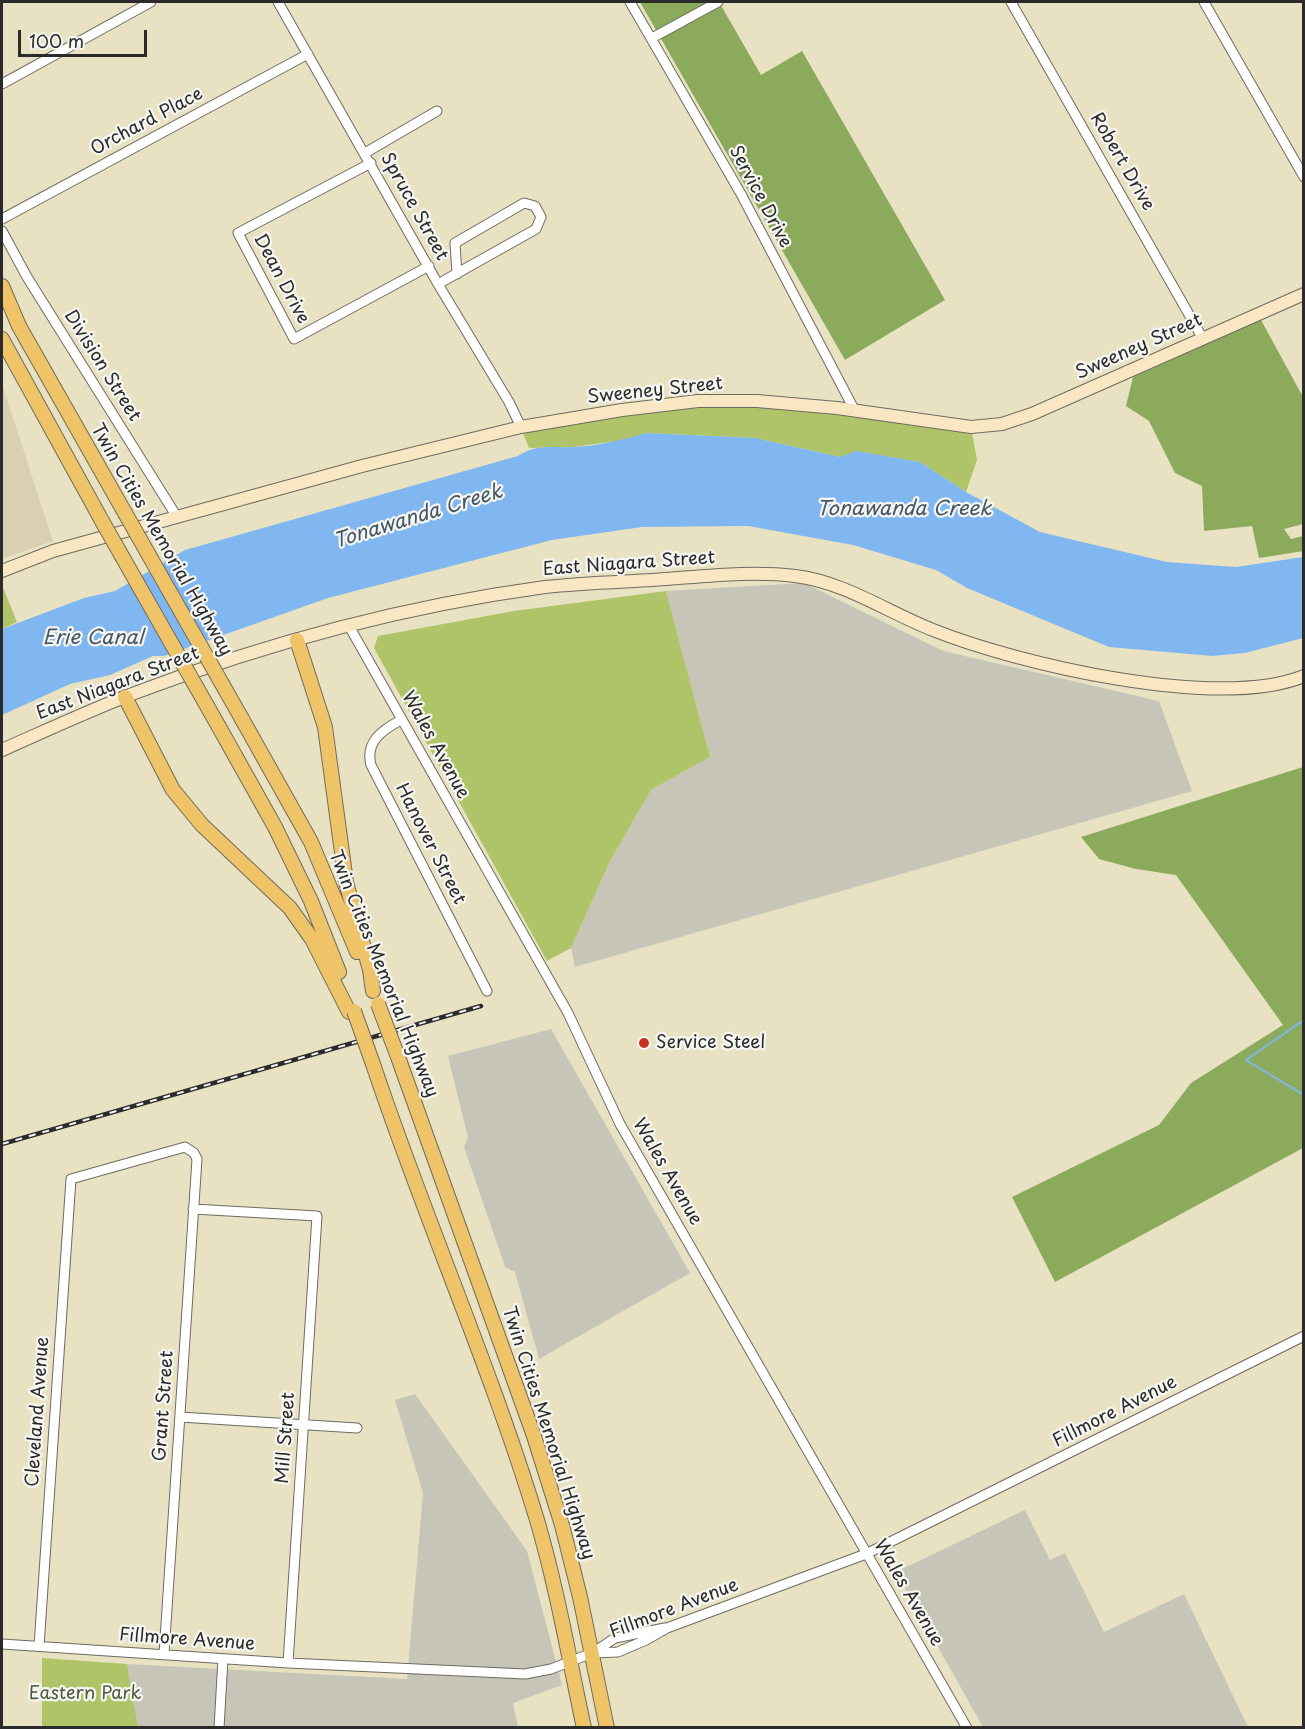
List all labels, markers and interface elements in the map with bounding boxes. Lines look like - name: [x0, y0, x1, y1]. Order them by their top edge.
- scale bar: [21, 18, 150, 56]
- text: 100 m: [29, 27, 84, 54]
- street label: Orchard Place: [87, 83, 207, 161]
- street label: Robert Drive: [1085, 109, 1159, 215]
- street label: Service Drive: [724, 142, 796, 252]
- street label: Spruce Street: [376, 149, 452, 265]
- street label: Dean Drive: [248, 230, 314, 328]
- street label: Division Street: [59, 306, 145, 426]
- street label: Sweeney Street: [1072, 309, 1206, 385]
- street label: Sweeney Street: [586, 373, 724, 409]
- street label: Twin Cities Memorial Highway: [86, 420, 236, 660]
- water label: Tonawanda Creek: [331, 480, 505, 554]
- water label: Tonawanda Creek: [816, 497, 992, 521]
- street label: East Niagara Street: [542, 547, 716, 581]
- water label: Erie Canal: [43, 626, 143, 650]
- street label: East Niagara Street: [34, 643, 202, 725]
- street label: Wales Avenue: [397, 687, 473, 803]
- street label: Hanover Street: [390, 780, 470, 908]
- street label: Twin Cities Memorial Highway: [323, 847, 443, 1101]
- place label: Service Steel: [656, 1032, 765, 1054]
- marker: Service Steel: [637, 1036, 651, 1050]
- street label: Wales Avenue: [628, 1115, 706, 1229]
- street label: Twin Cities Memorial Highway: [497, 1304, 599, 1562]
- street label: Cleveland Avenue: [22, 1336, 54, 1488]
- street label: Grant Street: [149, 1350, 179, 1462]
- street label: Fillmore Avenue: [1049, 1371, 1181, 1453]
- street label: Mill Street: [272, 1392, 300, 1484]
- street label: Wales Avenue: [869, 1536, 947, 1650]
- street label: Fillmore Avenue: [607, 1575, 741, 1643]
- street label: Fillmore Avenue: [118, 1624, 256, 1656]
- park label: Eastern Park: [29, 1683, 141, 1705]

